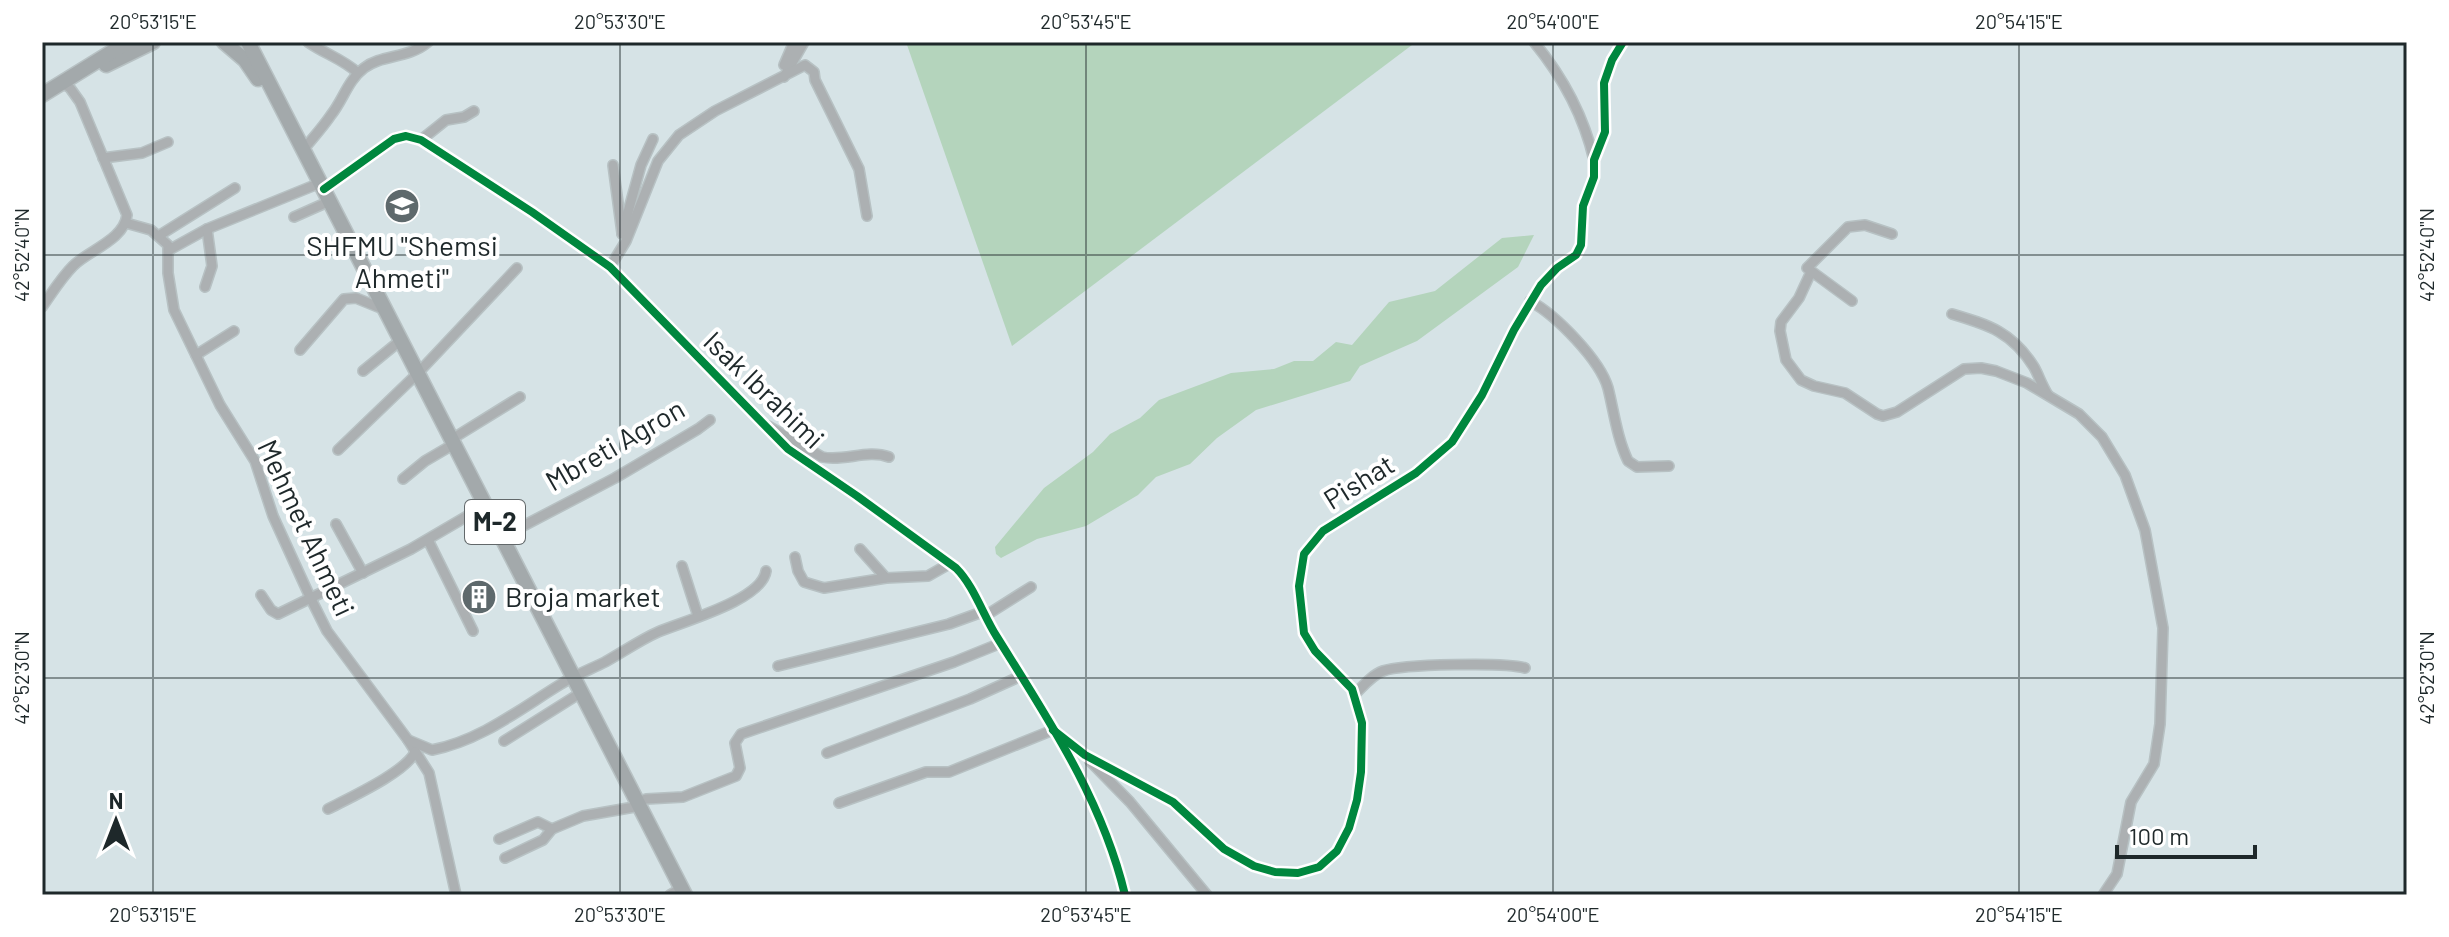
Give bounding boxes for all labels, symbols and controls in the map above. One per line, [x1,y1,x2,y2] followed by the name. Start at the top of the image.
[109,9,197,33] text: 20°53'15"E
[574,9,666,33] text: 20°53'30"E
[1040,9,1132,33] text: 20°53'45"E
[1506,9,1600,33] text: 20°54'00"E
[1975,9,2063,33] text: 20°54'15"E
[383,187,421,225] school or university icon: SHFMU "Shemsi Ahmeti"
[9,208,33,302] text: 42°52'40"N
[2414,208,2438,302] text: 42°52'40"N
[306,228,498,294] place label: SHFMU "Shemsi Ahmeti"
[697,324,832,455] street label: Isak Ibrahimi
[539,391,690,498] street label: Mbreti Agron
[251,434,363,621] street label: Mehmet Ahmeti
[1317,446,1400,516] street label: Pishat
[465,500,525,544] road number: M-2
[460,578,498,616] building icon: Broja market
[505,579,661,613] place label: Broja market
[9,631,33,725] text: 42°52'30"N
[2414,631,2438,725] text: 42°52'30"N
[76,781,156,861] north arrow
[109,787,123,813] text: N
[2117,809,2255,859] scale bar
[2129,821,2189,850] text: 100 m
[109,902,197,926] text: 20°53'15"E
[574,902,666,926] text: 20°53'30"E
[1040,902,1132,926] text: 20°53'45"E
[1506,902,1600,926] text: 20°54'00"E
[1975,902,2063,926] text: 20°54'15"E

